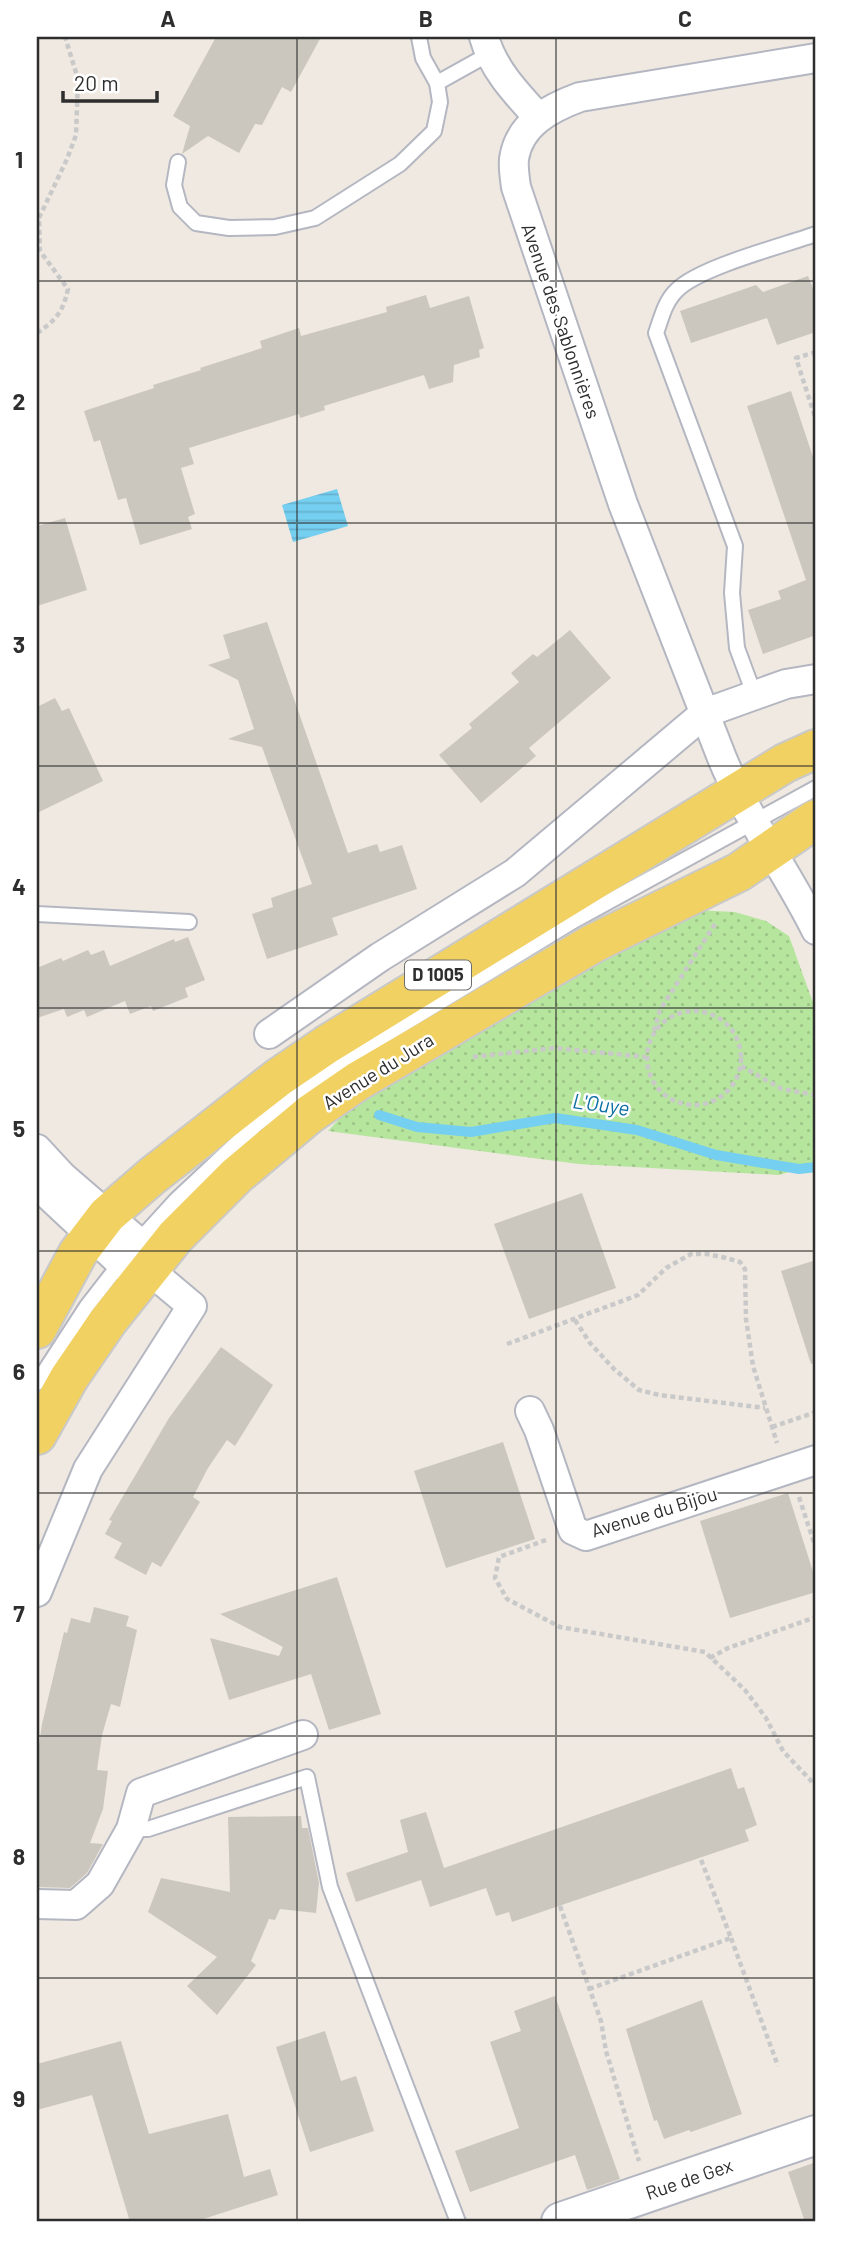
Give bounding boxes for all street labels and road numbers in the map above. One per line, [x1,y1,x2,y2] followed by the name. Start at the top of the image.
[517,220,606,421] street label: Avenue des Sablonnières
[405,960,471,990] road number: D 1005
[318,1027,437,1114] street label: Avenue du Jura
[588,1481,720,1542] street label: Avenue du Bijou
[642,2153,735,2204] street label: Rue de Gex

